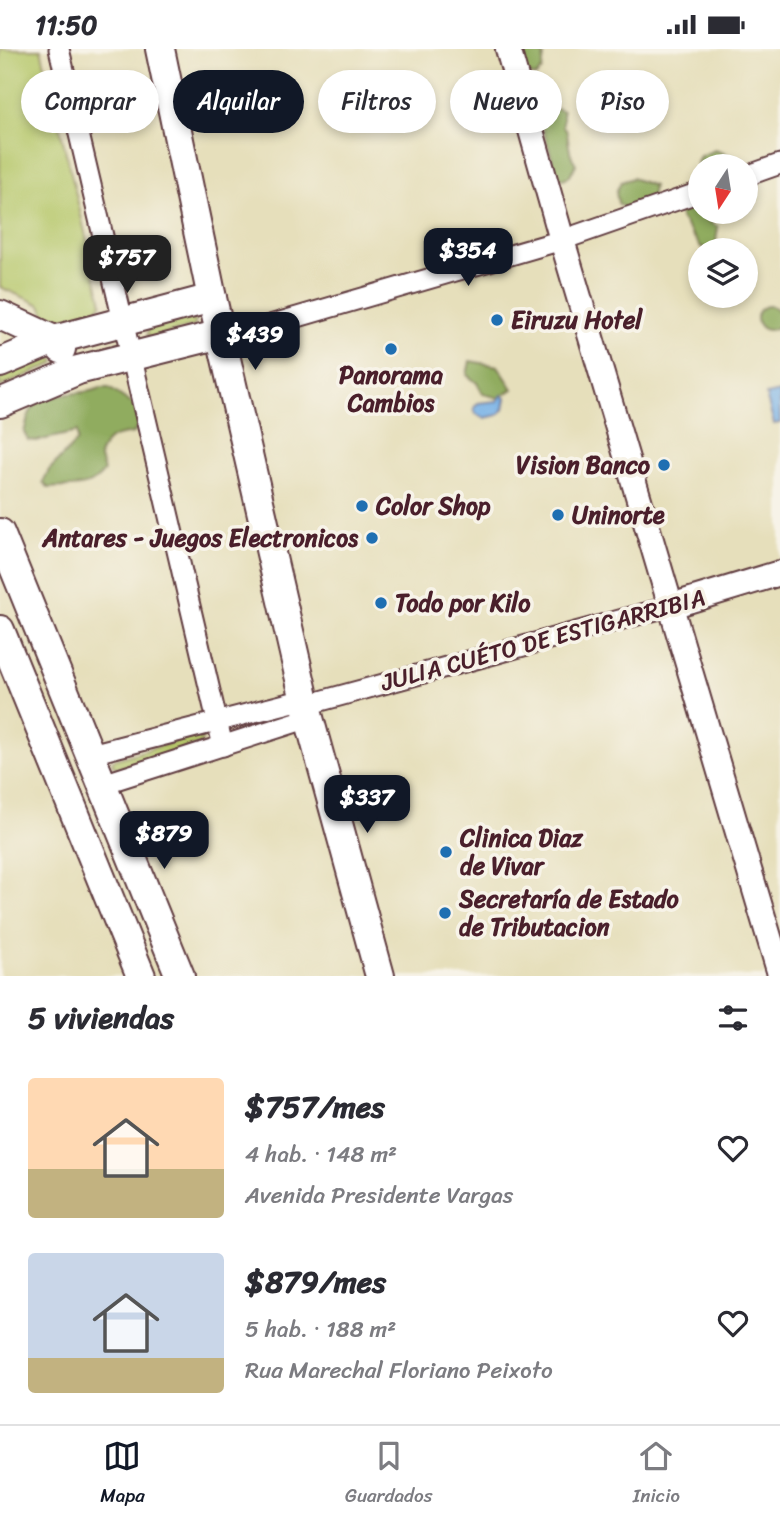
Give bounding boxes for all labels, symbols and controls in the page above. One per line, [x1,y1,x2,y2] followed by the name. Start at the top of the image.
[35,2,97,48] text: 11:50
[21,70,159,133] chip: Comprar
[173,70,304,133] chip: Alquilar
[318,70,436,133] chip: Filtros
[450,70,562,133] chip: Nuevo
[576,70,669,133] chip: Piso
[688,154,758,224] north arrow
[688,154,758,308] map controls
[427,229,509,288] pin: $354
[440,230,496,271] text: $354
[86,236,168,295] pin: $757
[99,237,155,278] text: $757
[688,238,758,308] button: layers
[511,299,643,341] place label: Eiruzu Hotel
[489,312,505,328] marker: Eiruzu Hotel
[214,313,296,372] pin: $439
[227,314,283,355] text: $439
[383,341,399,357] marker: Panorama Cambios
[339,354,443,424] place label: Panorama Cambios
[516,444,651,486] place label: Vision Banco
[656,457,672,473] marker: Vision Banco
[375,485,491,527] place label: Color Shop
[572,494,665,536] place label: Uninorte
[354,498,370,514] marker: Color Shop
[550,507,566,523] marker: Uninorte
[41,517,359,559] place label: Antares - Juegos Electronicos
[364,530,380,546] marker: Antares - Juegos Electronicos
[375,576,710,704] street label: JULIA CUÉTO DE ESTIGARRIBIA
[395,582,531,624] place label: Todo por Kilo
[373,595,389,611] marker: Todo por Kilo
[326,775,408,835] pin: $337
[340,777,394,818] text: $337
[123,811,205,871] pin: $879
[136,813,192,854] text: $879
[459,817,584,887] place label: Clinica Diaz de Vivar
[438,844,454,860] marker: Clinica Diaz de Vivar
[458,878,680,948] place label: Secretaría de Estado de Tributacion
[437,905,453,921] marker: Secretaría de Estado de Tributacion
[28,991,174,1045] text: 5 viviendas
[714,999,752,1037] icon: filters
[245,1080,385,1134] text: $757/mes
[84,1106,168,1190] icon: home
[714,1129,752,1167] icon: heart
[245,1134,397,1175] text: 4 hab. · 148 m²
[245,1175,513,1216] text: Avenida Presidente Vargas
[245,1255,386,1309] text: $879/mes
[84,1281,168,1365] icon: home
[714,1304,752,1342] icon: heart
[245,1309,396,1350] text: 5 hab. · 188 m²
[245,1350,553,1391] text: Rua Marechal Floriano Peixoto
[100,1437,145,1512] tab: Mapa
[345,1437,432,1512] tab: Guardados
[633,1437,680,1512] tab: Inicio

